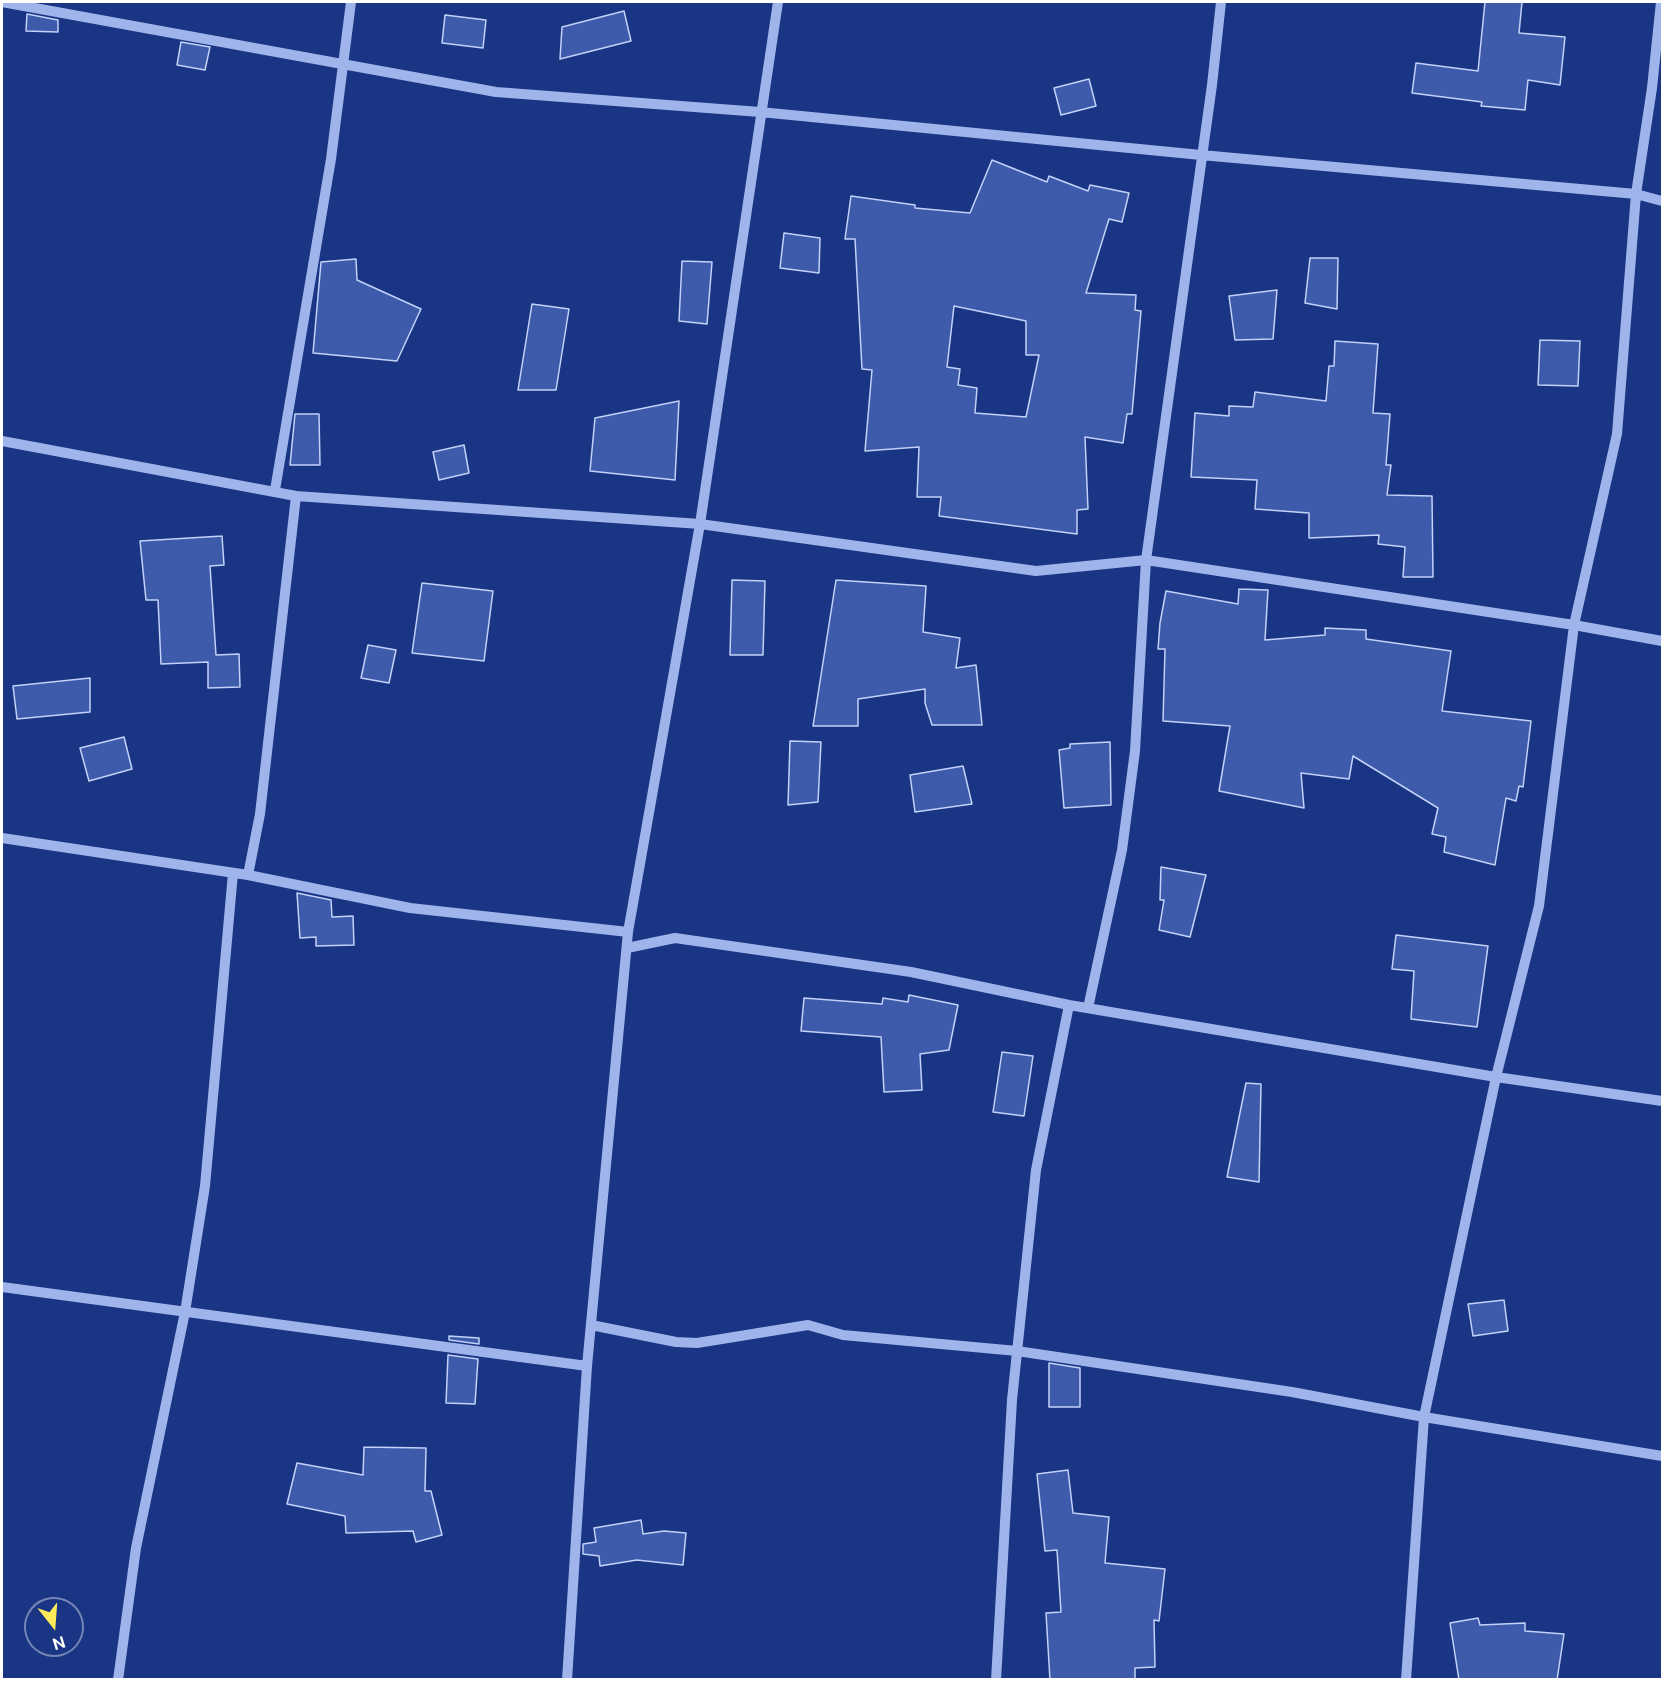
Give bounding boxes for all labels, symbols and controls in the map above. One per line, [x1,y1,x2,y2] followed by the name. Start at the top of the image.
[24,1597,84,1657] north arrow
[50,1632,68,1654] text: N

